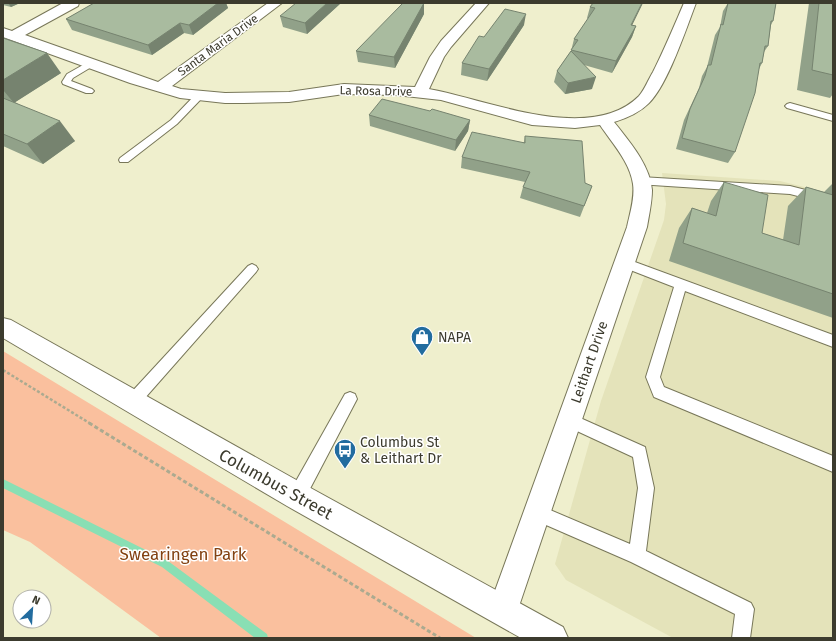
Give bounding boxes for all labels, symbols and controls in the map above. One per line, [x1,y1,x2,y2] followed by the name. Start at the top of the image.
[175,11,261,79] street label: Santa Maria Drive
[339,83,413,99] street label: La Rosa Drive
[567,319,612,406] street label: Leithart Drive
[409,324,435,357] shop icon: NAPA
[438,329,471,346] place label: NAPA
[360,434,442,467] place label: Columbus St & Leithart Dr
[332,437,358,470] bus stop icon: Columbus St & Leithart Dr
[215,444,337,525] street label: Columbus Street
[120,544,247,565] park label: Swearingen Park
[12,589,52,629] north arrow
[30,593,42,608] text: N

